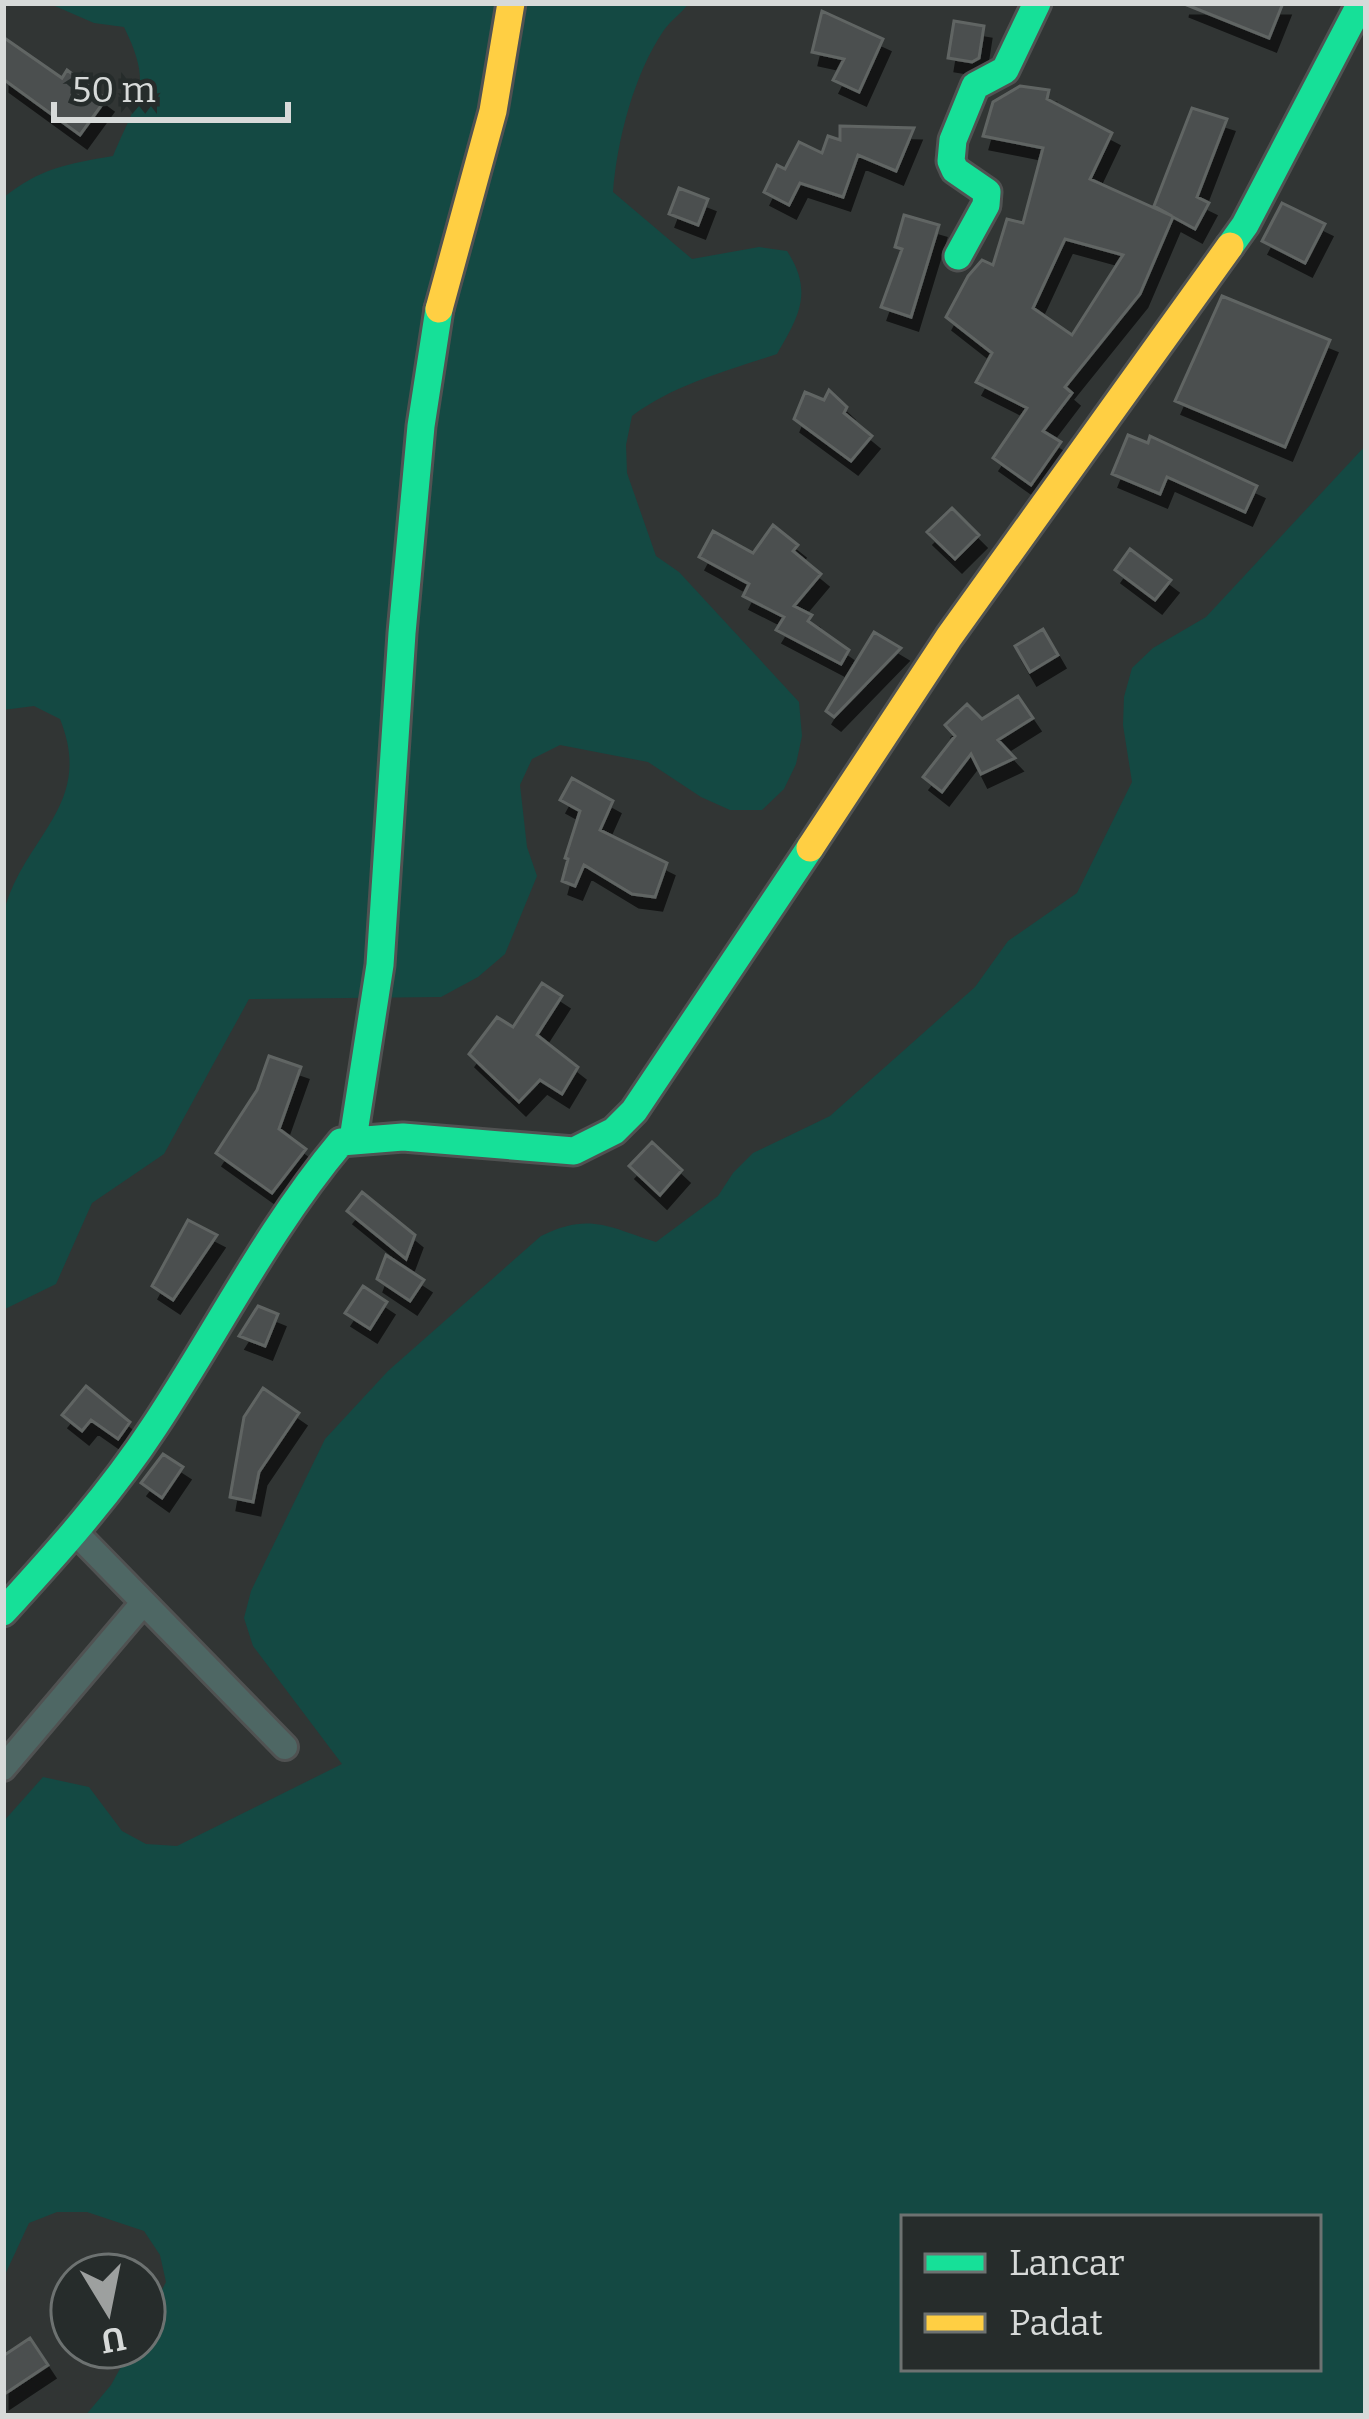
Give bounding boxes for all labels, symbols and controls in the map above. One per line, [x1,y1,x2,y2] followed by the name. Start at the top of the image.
[54,48,288,122] scale bar
[72,68,156,112] text: 50 m
[901,2215,1321,2371] legend
[1009,2241,1124,2285] text: Lancar
[48,2251,168,2371] north arrow
[1009,2301,1103,2345] text: Padat
[97,2318,129,2361] text: U

